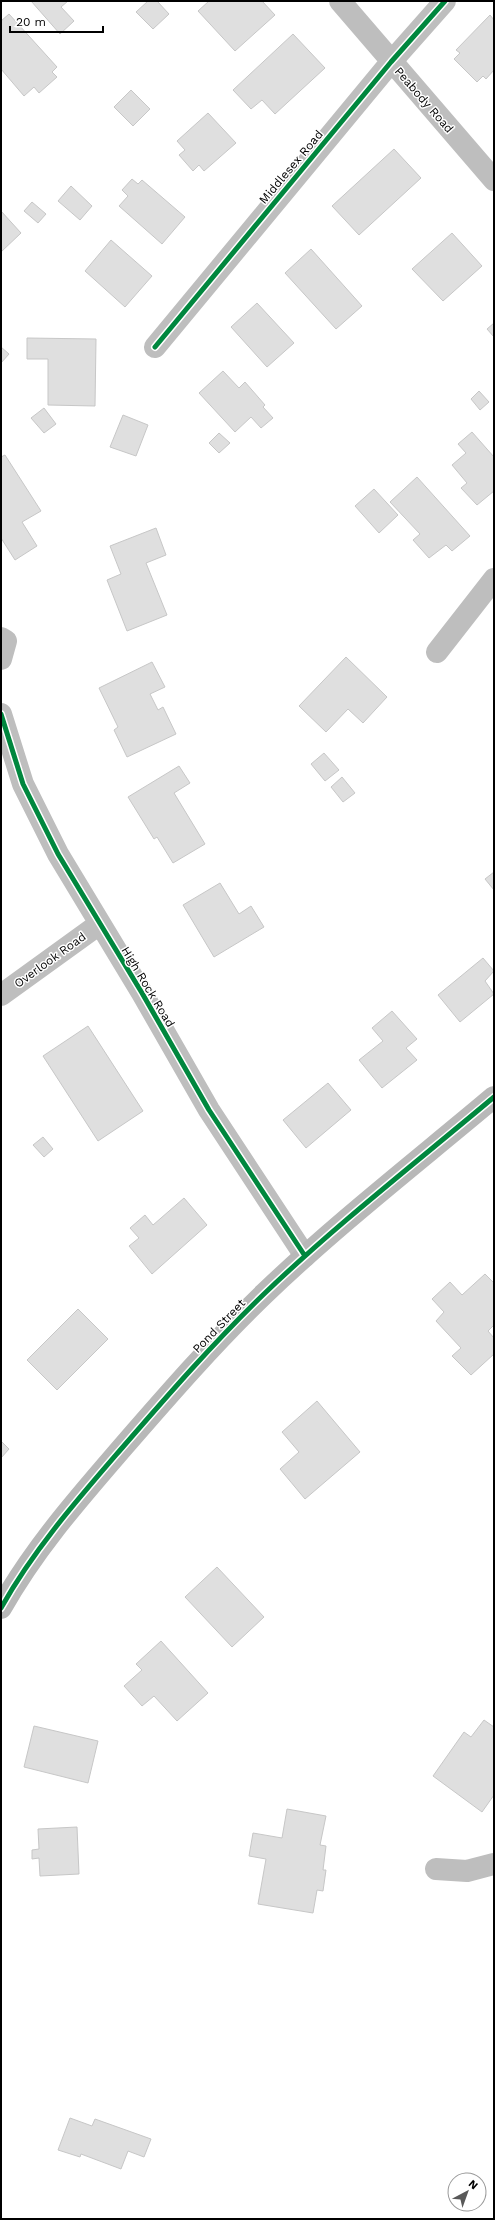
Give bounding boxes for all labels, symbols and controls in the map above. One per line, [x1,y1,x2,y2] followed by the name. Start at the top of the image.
[10,8,103,34] scale bar
[16,15,46,29] text: 20 m
[392,64,456,136] street label: Peabody Road
[256,127,326,207] street label: Middlesex Road
[11,929,89,991] street label: Overlook Road
[118,944,178,1030] street label: High Rock Road
[190,1296,248,1356] street label: Pond Street
[447,2172,487,2212] north arrow
[466,2177,481,2192] text: N

